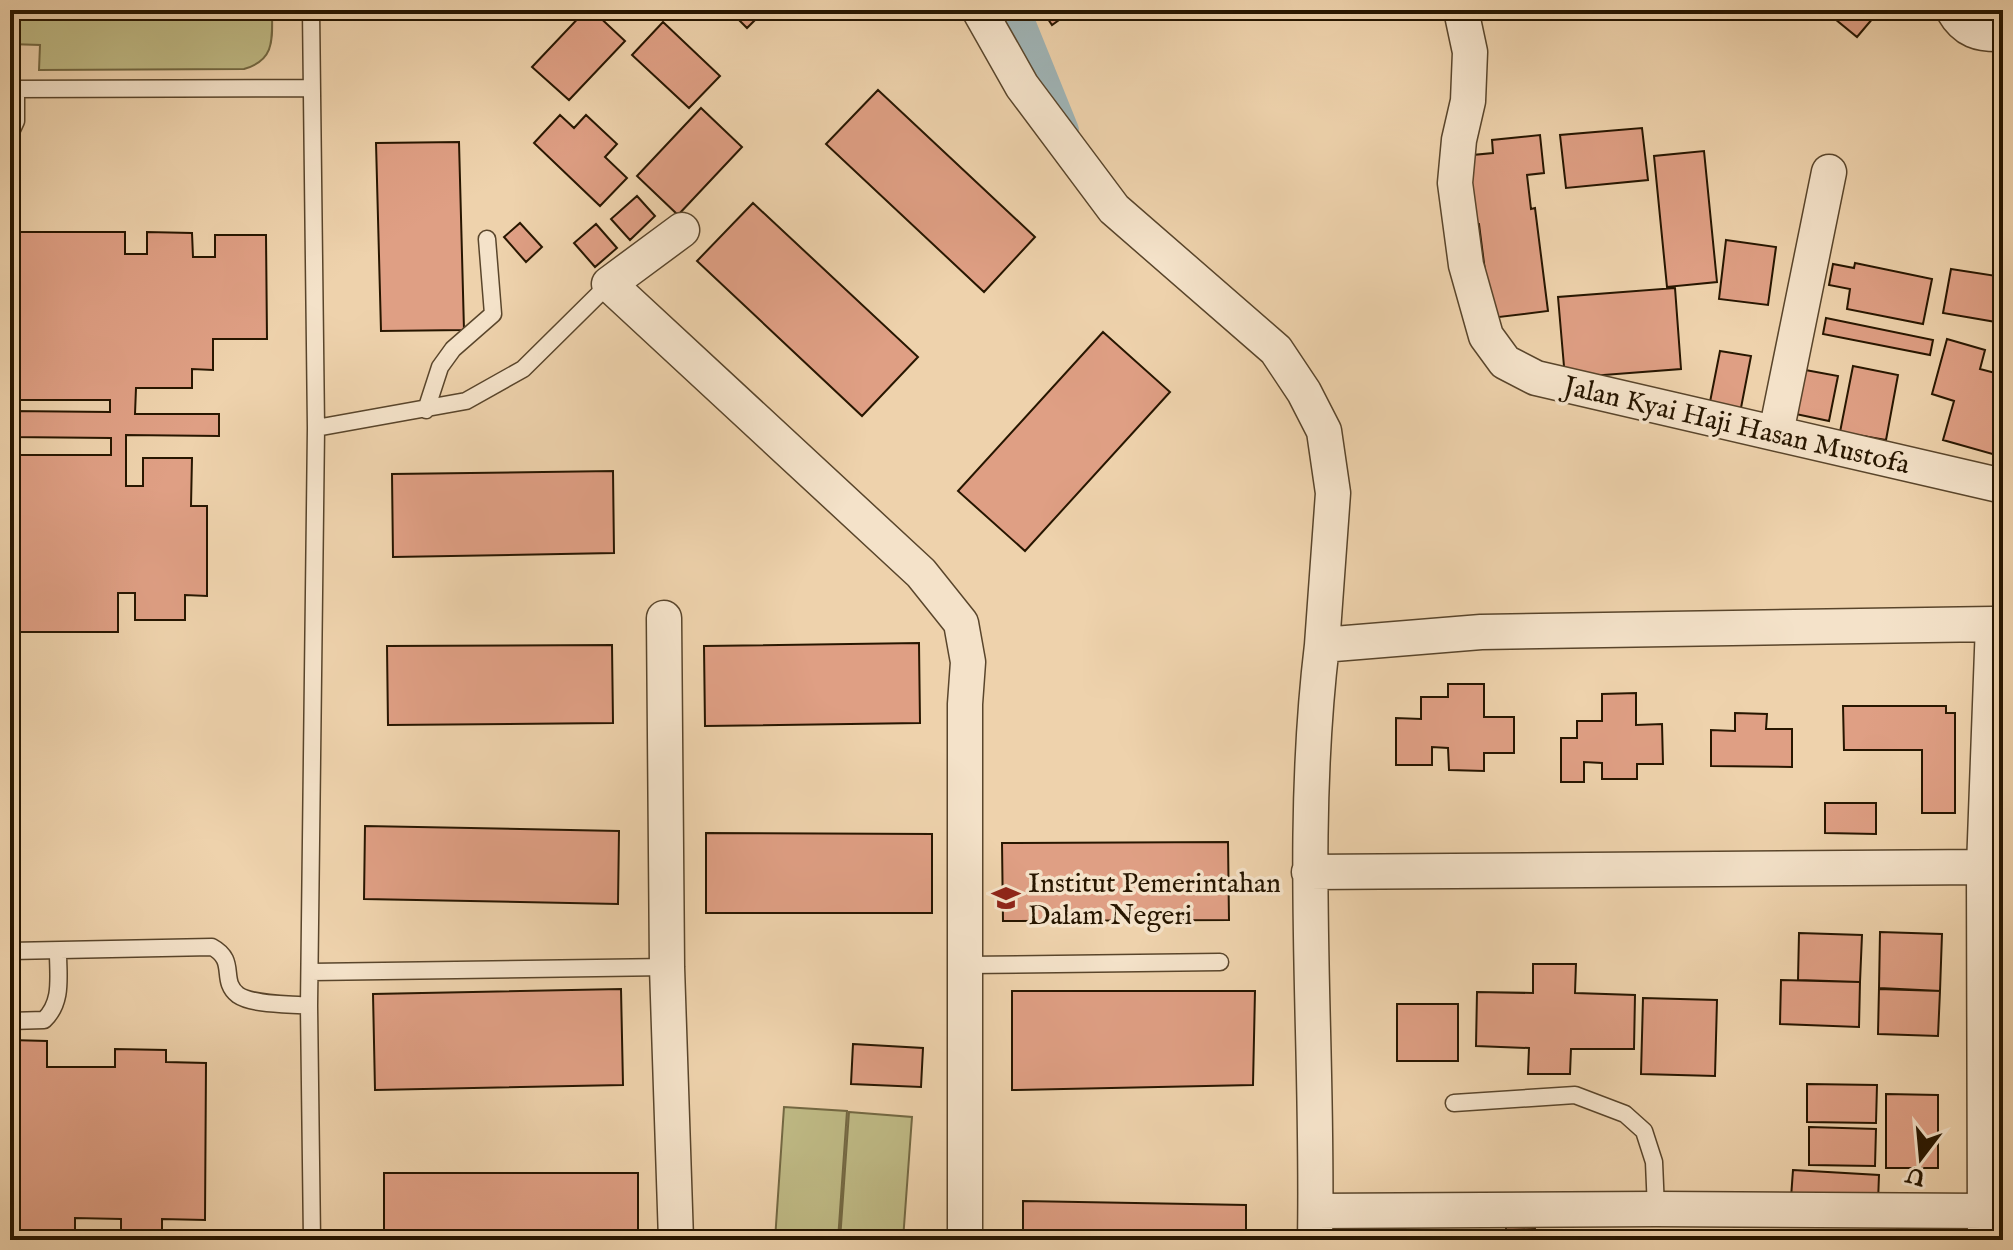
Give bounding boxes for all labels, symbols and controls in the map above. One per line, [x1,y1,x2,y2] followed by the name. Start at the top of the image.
[1557,369,1914,484] street label: Jalan Kyai Haji Hasan Mustofa
[1028,867,1281,934] place label: Institut Pemerintahan Dalam Negeri
[991,883,1021,913] school or university icon: Institut Pemerintahan Dalam Negeri
[1881,1118,1961,1198] north arrow
[1902,1159,1930,1192] text: U

